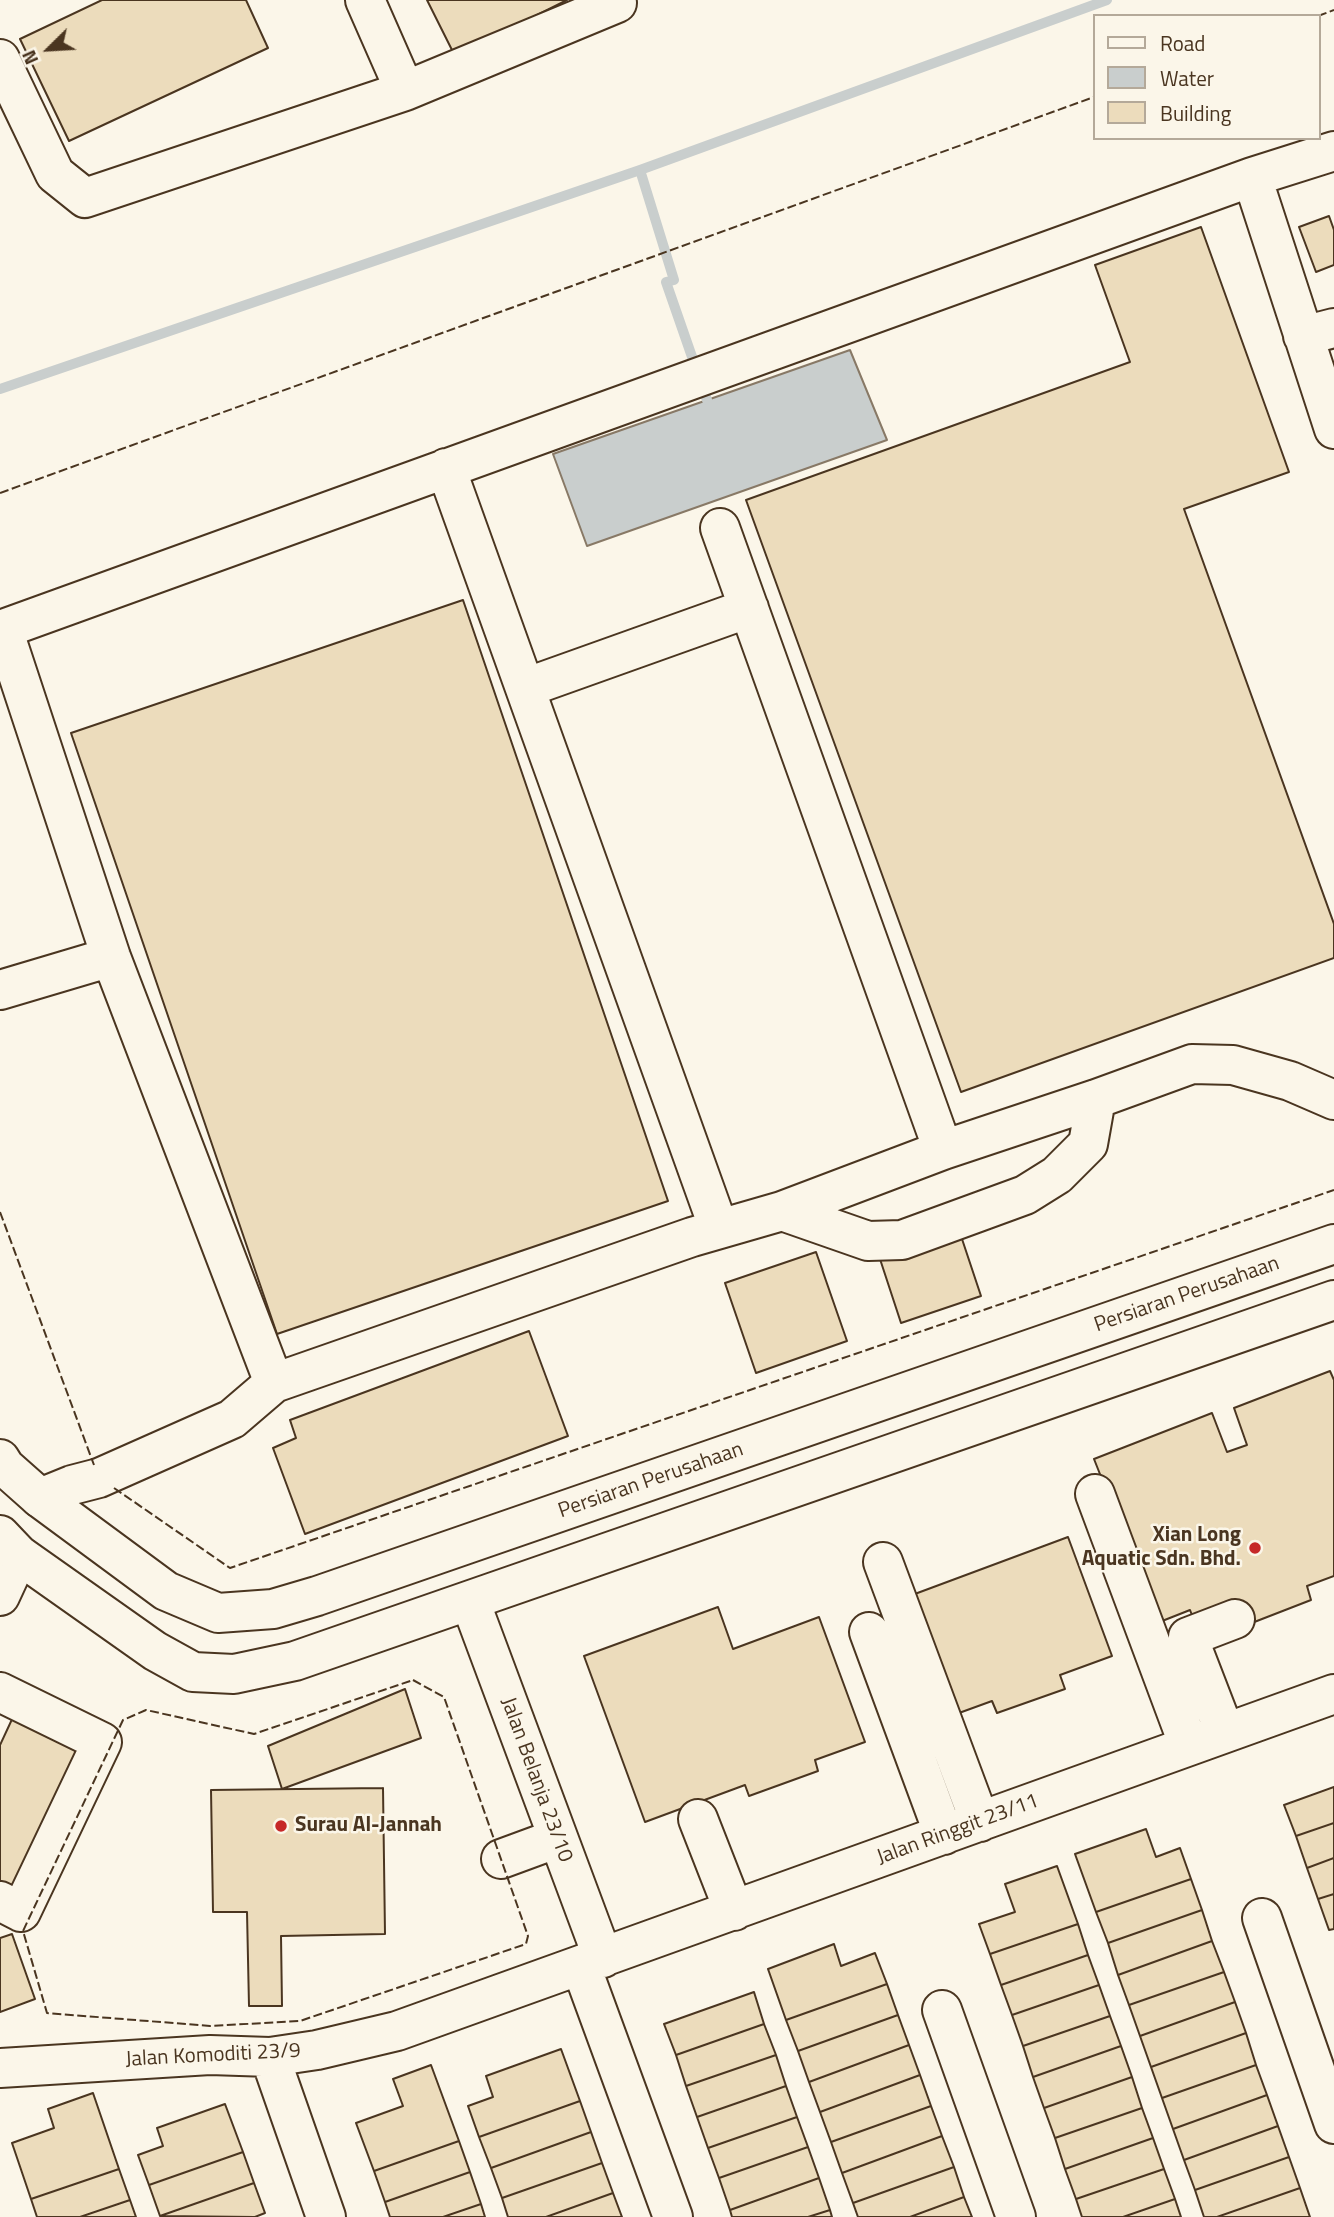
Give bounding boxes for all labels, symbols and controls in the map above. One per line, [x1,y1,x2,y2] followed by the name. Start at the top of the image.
[14,14,84,84] north arrow
[1092,14,1320,140] legend
[1160,27,1205,59] text: Road
[13,46,45,70] text: N
[1160,62,1214,94] text: Water
[1160,97,1231,129] text: Building
[1091,1251,1283,1339] street label: Persiaran Perusahaan
[555,1437,747,1525] street label: Persiaran Perusahaan
[1082,1523,1241,1573] place label: Xian Long Aquatic Sdn. Bhd.
[1247,1540,1263,1556] marker: Xian Long Aquatic Sdn. Bhd.
[494,1694,578,1866] street label: Jalan Belanja 23/10
[874,1789,1042,1871] street label: Jalan Ringgit 23/11
[295,1813,442,1839] place label: Surau Al-Jannah
[273,1818,289,1834] marker: Surau Al-Jannah
[125,2039,301,2073] street label: Jalan Komoditi 23/9

